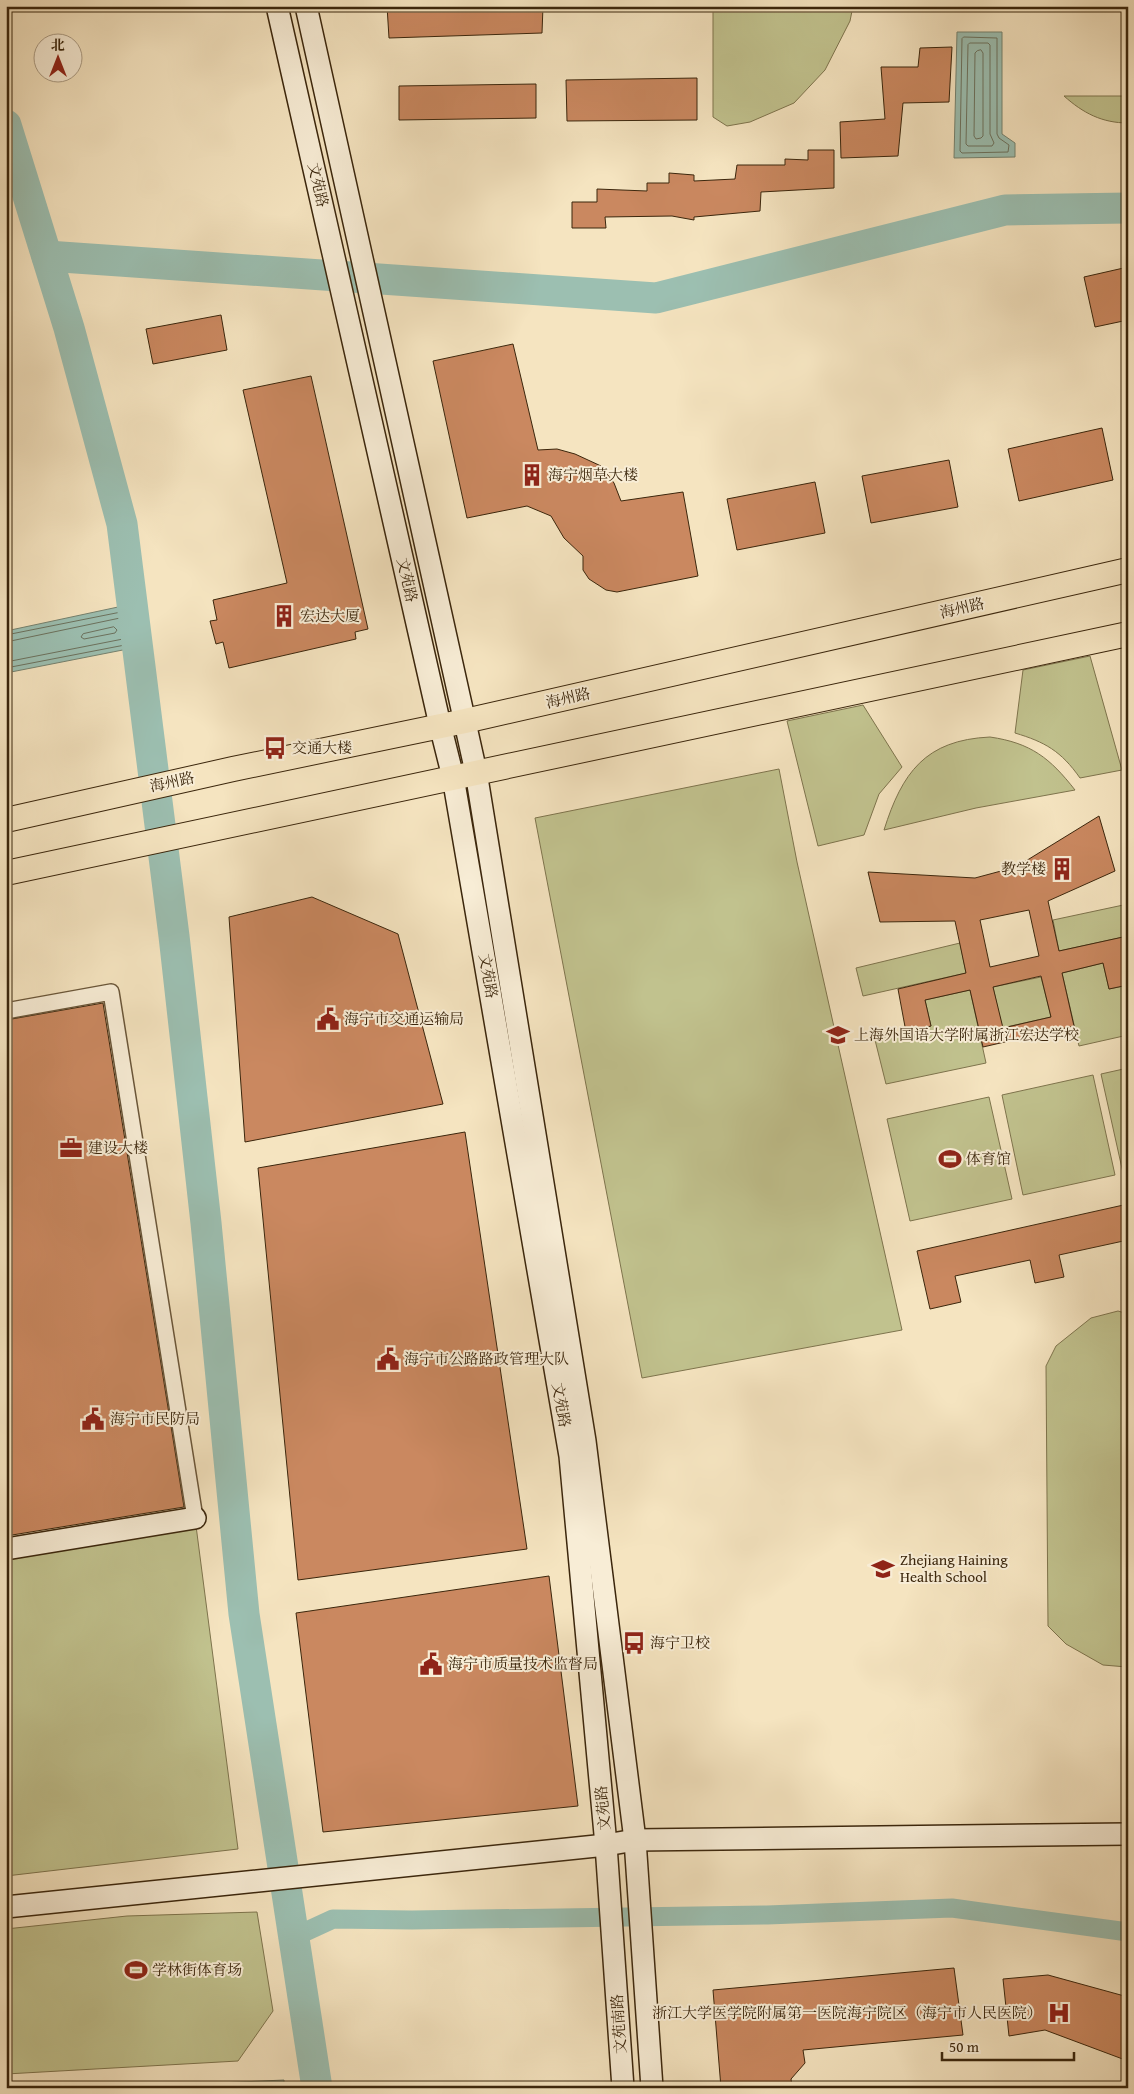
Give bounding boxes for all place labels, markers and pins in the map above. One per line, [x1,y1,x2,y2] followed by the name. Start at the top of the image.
[519,462,545,488] building icon: 海宁烟草大楼
[548,464,638,485] place label: 海宁烟草大楼
[271,603,297,629] building icon: 宏达大厦
[300,605,360,626] place label: 宏达大厦
[262,735,288,761] bus stop icon: 交通大楼
[292,737,352,758] place label: 交通大楼
[1049,856,1075,882] building icon: 教学楼
[1001,858,1046,879] place label: 教学楼
[315,1006,341,1032] public building icon: 海宁市交通运输局
[344,1008,464,1029] place label: 海宁市交通运输局
[825,1022,851,1048] school or university icon: 上海外国语大学附属浙江宏达学校
[854,1024,1079,1045] place label: 上海外国语大学附属浙江宏达学校
[58,1135,84,1161] office icon: 建设大楼
[88,1137,148,1158] place label: 建设大楼
[937,1146,963,1172] sports icon: 体育馆
[966,1148,1011,1169] place label: 体育馆
[375,1346,401,1372] public building icon: 海宁市公路路政管理大队
[404,1348,569,1369] place label: 海宁市公路路政管理大队
[80,1406,106,1432] public building icon: 海宁市民防局
[110,1408,200,1429] place label: 海宁市民防局
[900,1549,1008,1587] place label: Zhejiang Haining Health School
[870,1556,896,1582] school or university icon: Zhejiang Haining Health School
[621,1630,647,1656] bus stop icon: 海宁卫校
[650,1632,710,1653] place label: 海宁卫校
[418,1651,444,1677] public building icon: 海宁市质量技术监督局
[448,1653,598,1674] place label: 海宁市质量技术监督局
[123,1957,149,1983] sports icon: 学林街体育场
[152,1959,242,1980] place label: 学林街体育场
[1046,2000,1072,2026] hospital icon: 浙江大学医学院附属第一医院海宁院区（海宁市人民医院）
[652,2002,1042,2023] place label: 浙江大学医学院附属第一医院海宁院区（海宁市人民医院）

